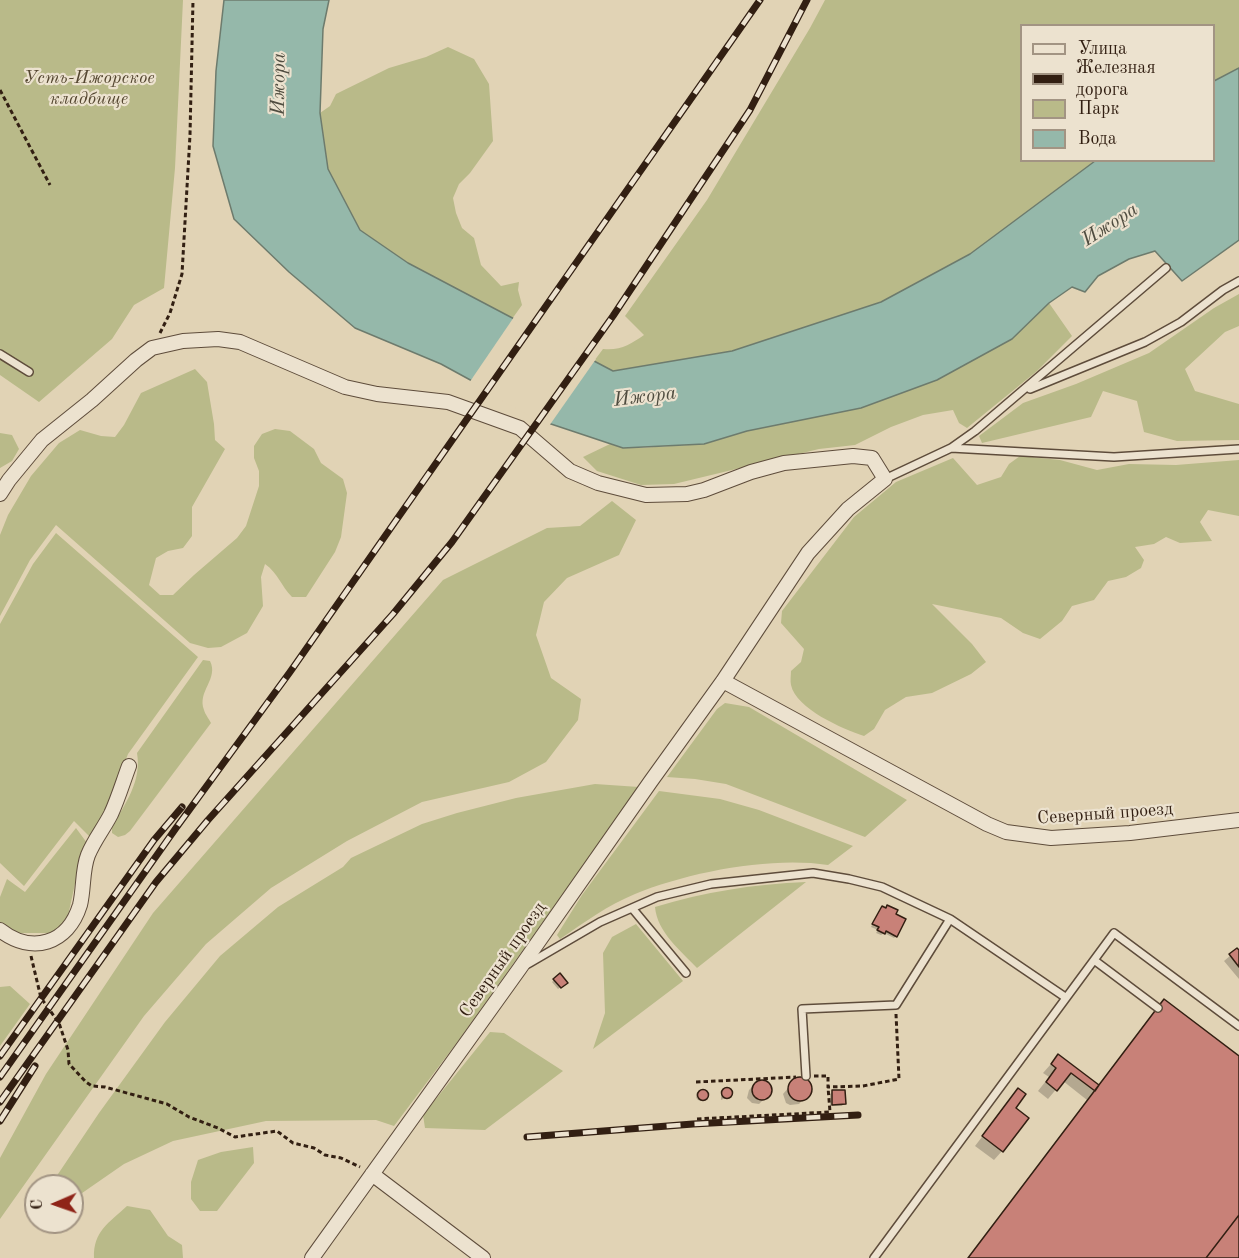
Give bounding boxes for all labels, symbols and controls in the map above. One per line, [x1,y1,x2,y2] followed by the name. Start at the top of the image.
[1020,24,1215,162] legend
[1078,40,1127,58] text: Улица
[266,52,292,116] water label: Ижора
[1076,59,1156,99] text: Железная дорога
[23,67,155,110] park label: Усть-Ижорское кладбище
[1078,100,1119,118] text: Парк
[1078,130,1117,148] text: Вода
[1077,198,1143,252] water label: Ижора
[612,381,678,413] water label: Ижора
[1036,798,1174,830] street label: Северный проезд
[455,898,551,1022] street label: Северный проезд
[24,1174,84,1234] north arrow
[30,1199,46,1210] text: С

